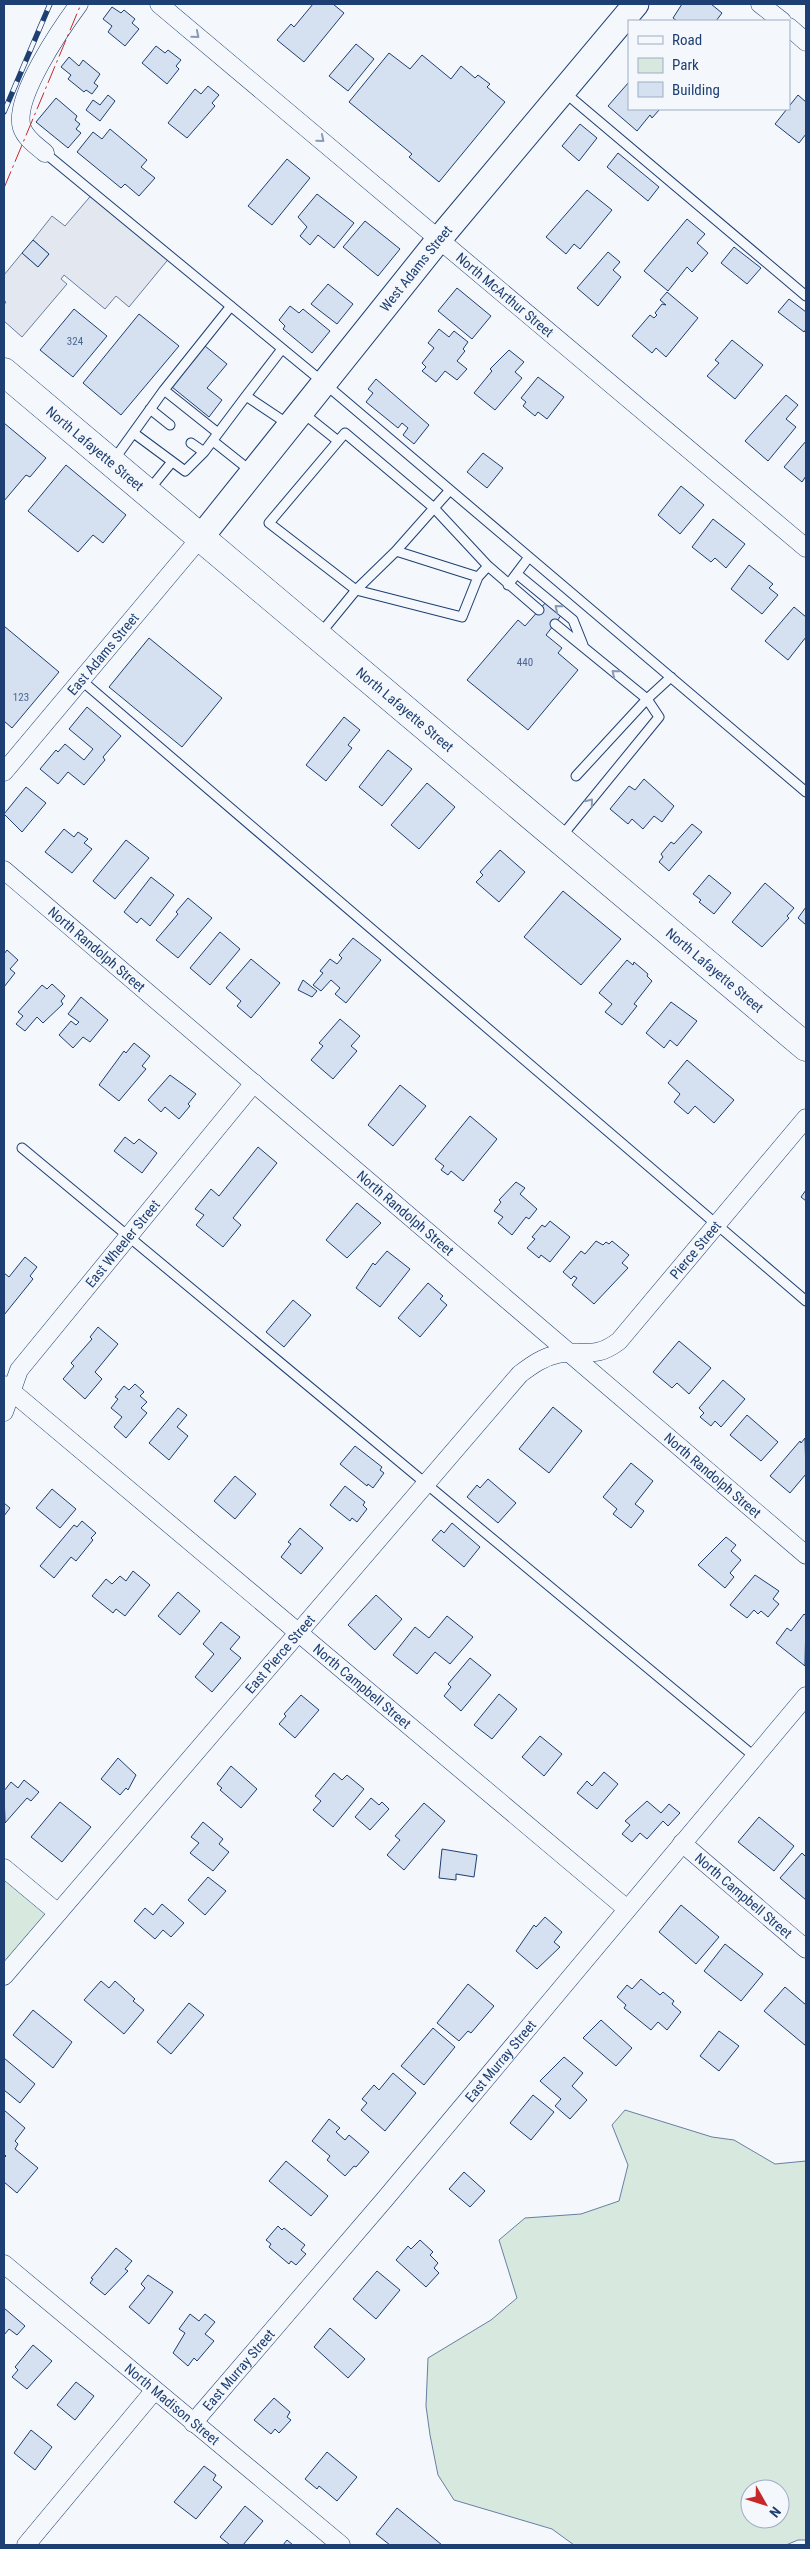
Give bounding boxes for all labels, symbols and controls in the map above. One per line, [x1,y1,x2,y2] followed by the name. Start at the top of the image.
[628,20,790,110] legend
[191,29,200,38] one-way arrow
[672,31,702,49] text: Road
[672,56,699,74] text: Park
[672,81,720,99] text: Building
[316,133,325,142] one-way arrow
[377,222,455,315] street label: West Adams Street
[453,249,557,340] street label: North McArthur Street
[67,335,84,348] house number: 324
[43,403,147,494] street label: North Lafayette Street
[555,605,564,613] one-way arrow
[64,610,142,698] street label: East Adams Street
[517,656,533,669] house number: 440
[353,664,457,755] street label: North Lafayette Street
[612,670,621,679] one-way arrow
[13,691,29,704] house number: 123
[585,798,594,807] one-way arrow
[45,903,148,995] street label: North Randolph Street
[663,925,767,1016] street label: North Lafayette Street
[354,1167,457,1259] street label: North Randolph Street
[82,1197,163,1290] street label: East Wheeler Street
[667,1218,724,1282] street label: Pierce Street
[661,1429,764,1521] street label: North Randolph Street
[242,1612,318,1697] street label: East Pierce Street
[310,1641,414,1732] street label: North Campbell Street
[692,1850,795,1942] street label: North Campbell Street
[462,2017,539,2105] street label: East Murray Street
[199,2326,278,2414] street label: East Murray Street
[122,2360,223,2448] street label: North Madison Street
[740,2479,790,2529] north arrow
[766,2504,784,2521] text: N

